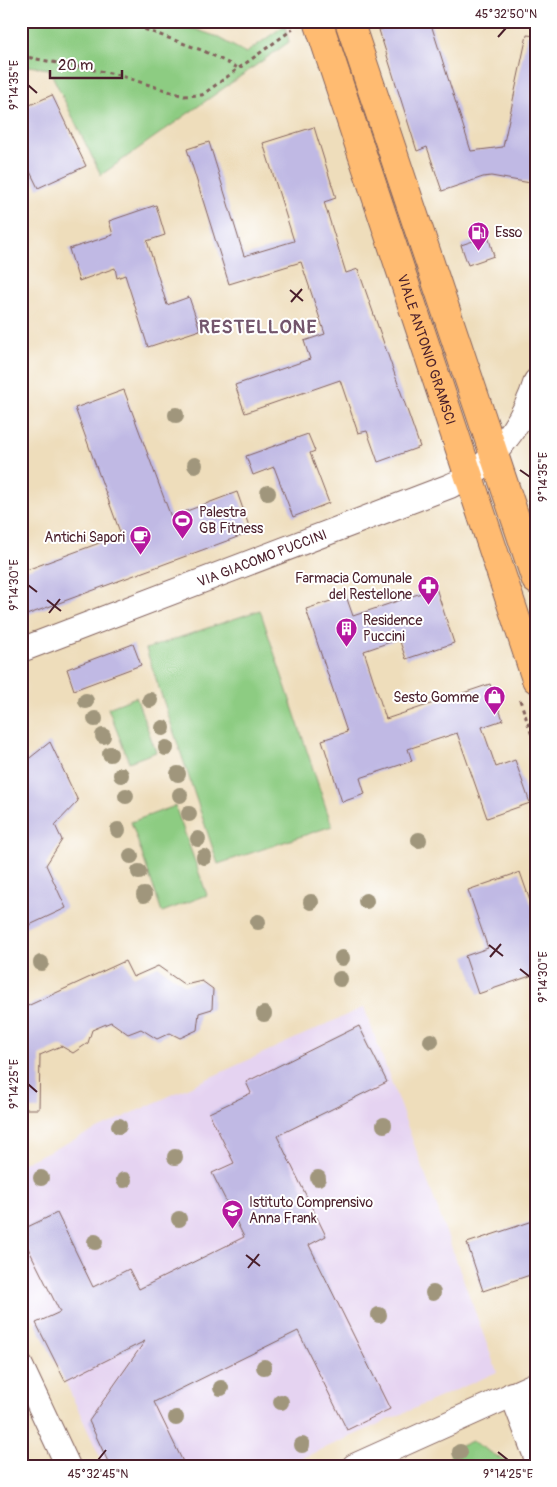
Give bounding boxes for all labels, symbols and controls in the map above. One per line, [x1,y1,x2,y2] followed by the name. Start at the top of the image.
[475,7,537,22] text: 45°32'50"N
[50,48,122,80] scale bar
[58,56,93,75] text: 20 m
[7,60,22,110] text: 9°14'35"E
[467,220,491,251] fuel station icon: Esso
[495,224,523,241] place label: Esso
[394,272,460,427] street label: VIALE ANTONIO GRAMSCI
[199,315,317,339] district label: RESTELLONE
[536,452,551,502] text: 9°14'35"E
[199,504,264,537] place label: Palestra GB Fitness
[171,508,195,539] sports icon: Palestra GB Fitness
[129,525,153,556] cafe icon: Antichi Sapori
[195,525,329,590] street label: VIA GIACOMO PUCCINI
[44,529,126,546] place label: Antichi Sapori
[7,559,22,611] text: 9°14'30"E
[295,570,412,603] place label: Farmacia Comunale del Restellone
[416,574,440,605] pharmacy icon: Farmacia Comunale del Restellone
[363,612,422,645] place label: Residence Puccini
[335,616,359,647] building icon: Residence Puccini
[483,685,507,716] shop icon: Sesto Gomme
[393,689,479,706] place label: Sesto Gomme
[536,951,551,1003] text: 9°14'30"E
[7,1059,22,1109] text: 9°14'25"E
[249,1194,373,1227] place label: Istituto Comprensivo Anna Frank
[221,1198,245,1229] school or university icon: Istituto Comprensivo Anna Frank
[68,1467,128,1482] text: 45°32'45"N
[483,1467,533,1482] text: 9°14'25"E

